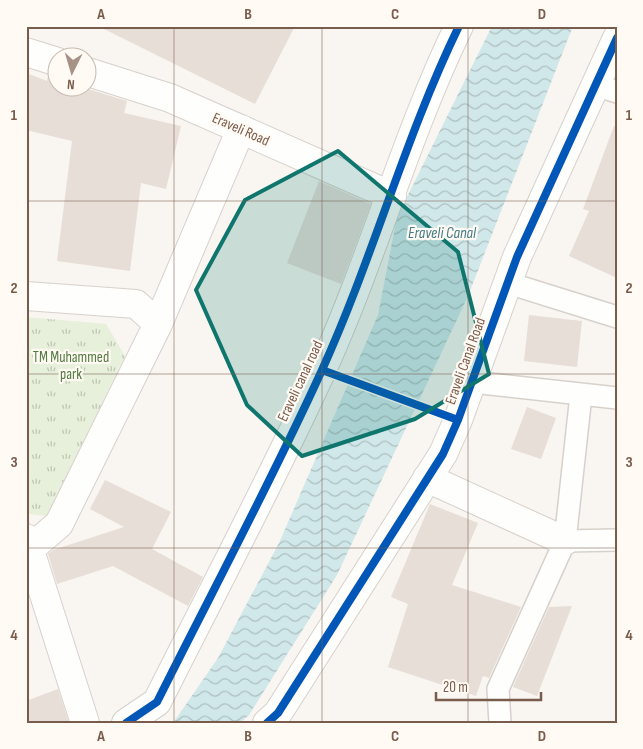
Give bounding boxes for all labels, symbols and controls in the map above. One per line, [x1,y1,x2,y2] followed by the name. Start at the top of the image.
[96,5,105,24] text: A
[244,5,252,24] text: B
[391,5,399,24] text: C
[538,5,546,24] text: D
[48,48,98,98] north arrow
[66,76,75,93] text: N
[11,106,18,125] text: 1
[626,106,633,125] text: 1
[209,108,272,151] street label: Eraveli Road
[408,224,477,243] water label: Eraveli Canal
[10,279,18,298] text: 2
[625,279,633,298] text: 2
[441,315,490,407] street label: Eraveli Canal Road
[273,338,327,425] street label: Eraveli canal road
[33,348,109,384] park label: TM Muhammed park
[10,453,18,472] text: 3
[625,453,633,472] text: 3
[10,626,18,645] text: 4
[625,626,633,645] text: 4
[436,669,540,701] scale bar
[443,678,468,697] text: 20 m
[96,727,105,746] text: A
[244,727,252,746] text: B
[391,727,399,746] text: C
[538,727,546,746] text: D

